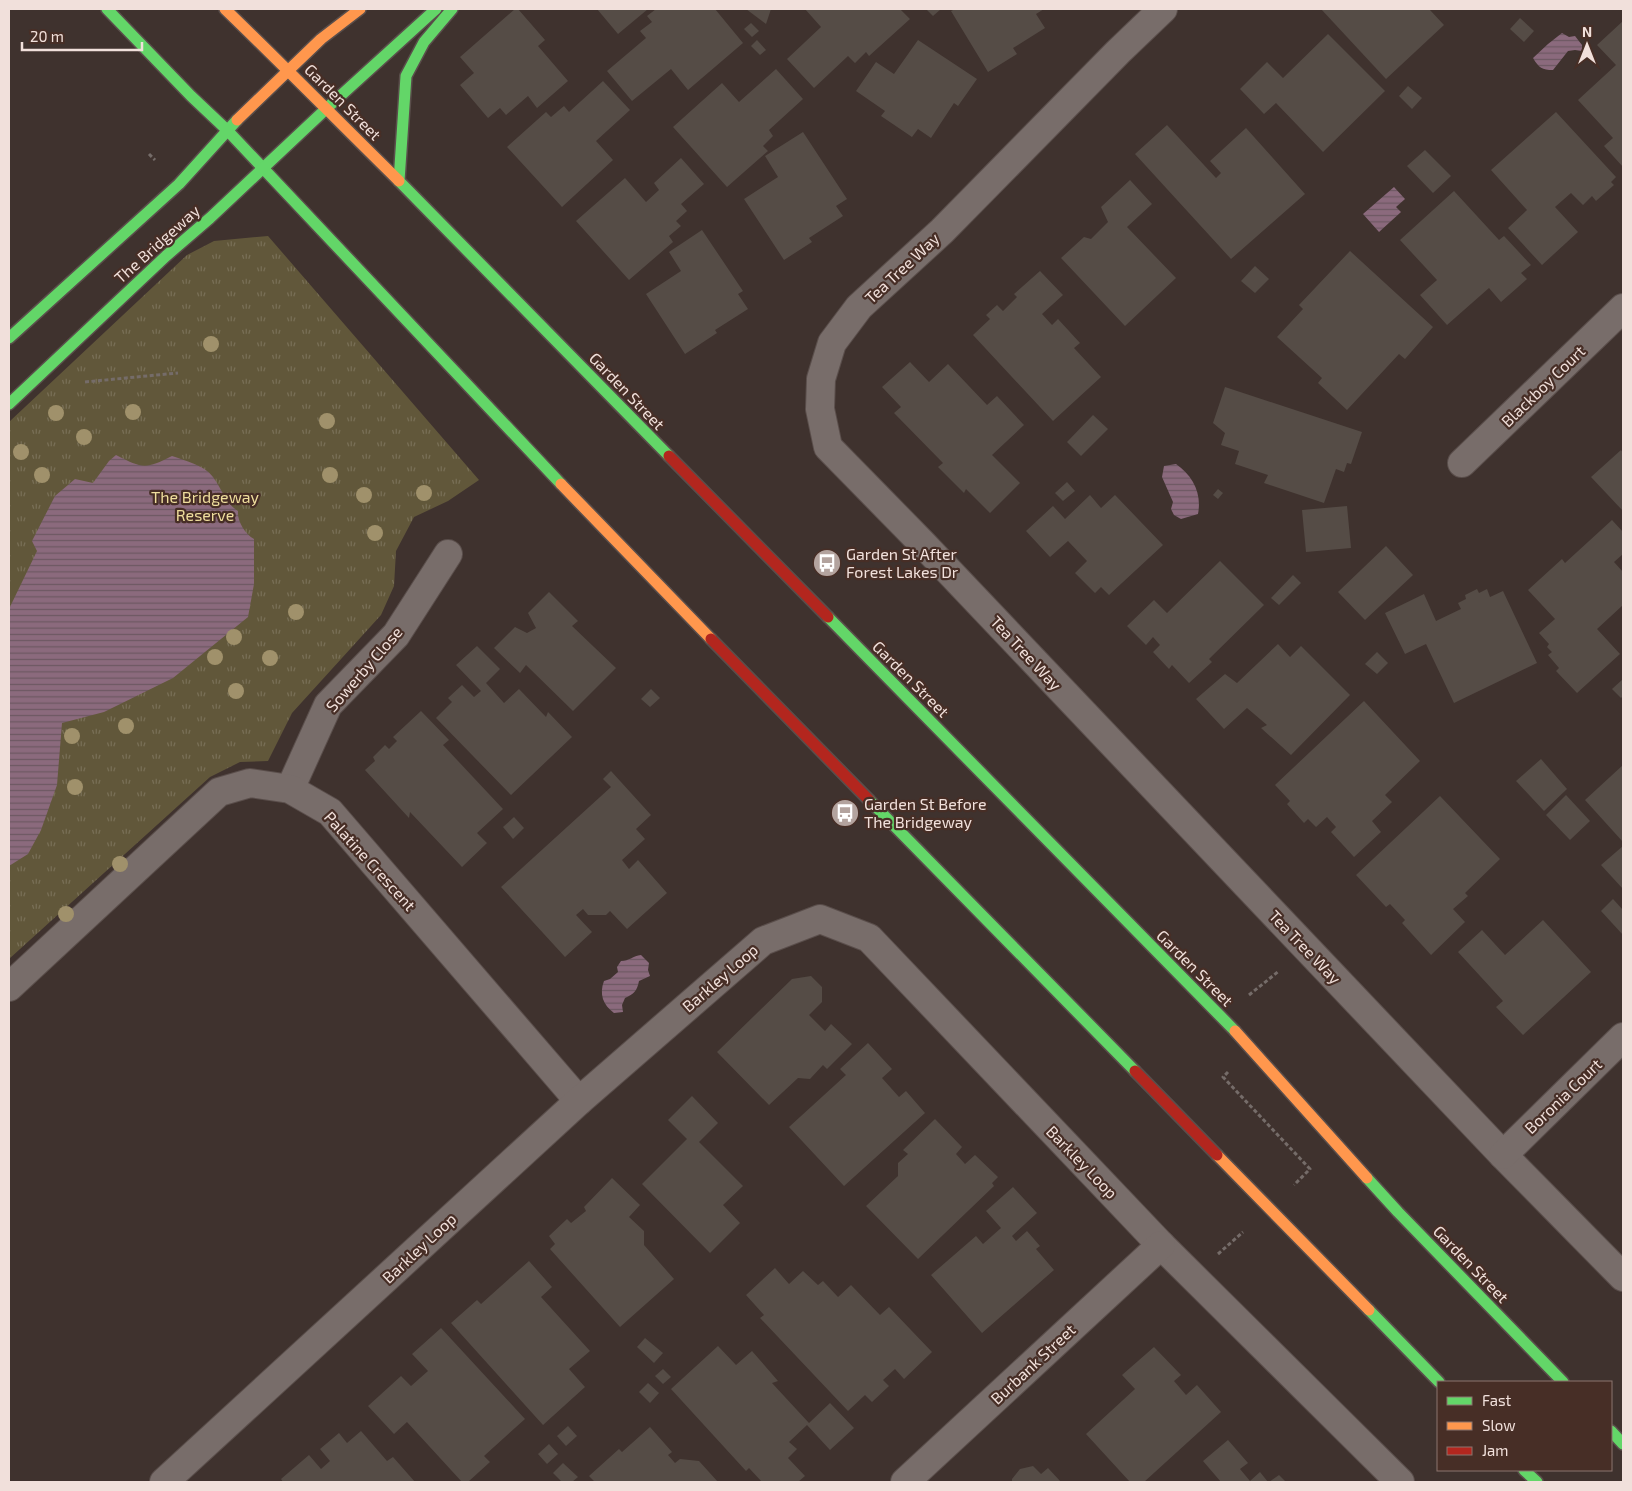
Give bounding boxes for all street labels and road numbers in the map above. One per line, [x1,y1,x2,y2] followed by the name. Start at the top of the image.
[301,60,385,144] street label: Garden Street
[110,200,204,287] street label: The Bridgeway
[860,228,943,307] street label: Tea Tree Way
[1497,341,1588,430] street label: Blackboy Court
[586,348,669,433] street label: Garden Street
[987,611,1066,694] street label: Tea Tree Way
[321,622,406,715] street label: Sowerby Close
[869,637,953,721] street label: Garden Street
[321,807,420,914] street label: Palatine Crescent
[1266,906,1346,988] street label: Tea Tree Way
[1153,926,1237,1010] street label: Garden Street
[678,940,761,1016] street label: Barkley Loop
[1520,1054,1605,1137] street label: Boronia Court
[1043,1121,1122,1202] street label: Barkley Loop
[378,1209,459,1287] street label: Barkley Loop
[1430,1221,1513,1306] street label: Garden Street
[986,1320,1079,1408] street label: Burbank Street

